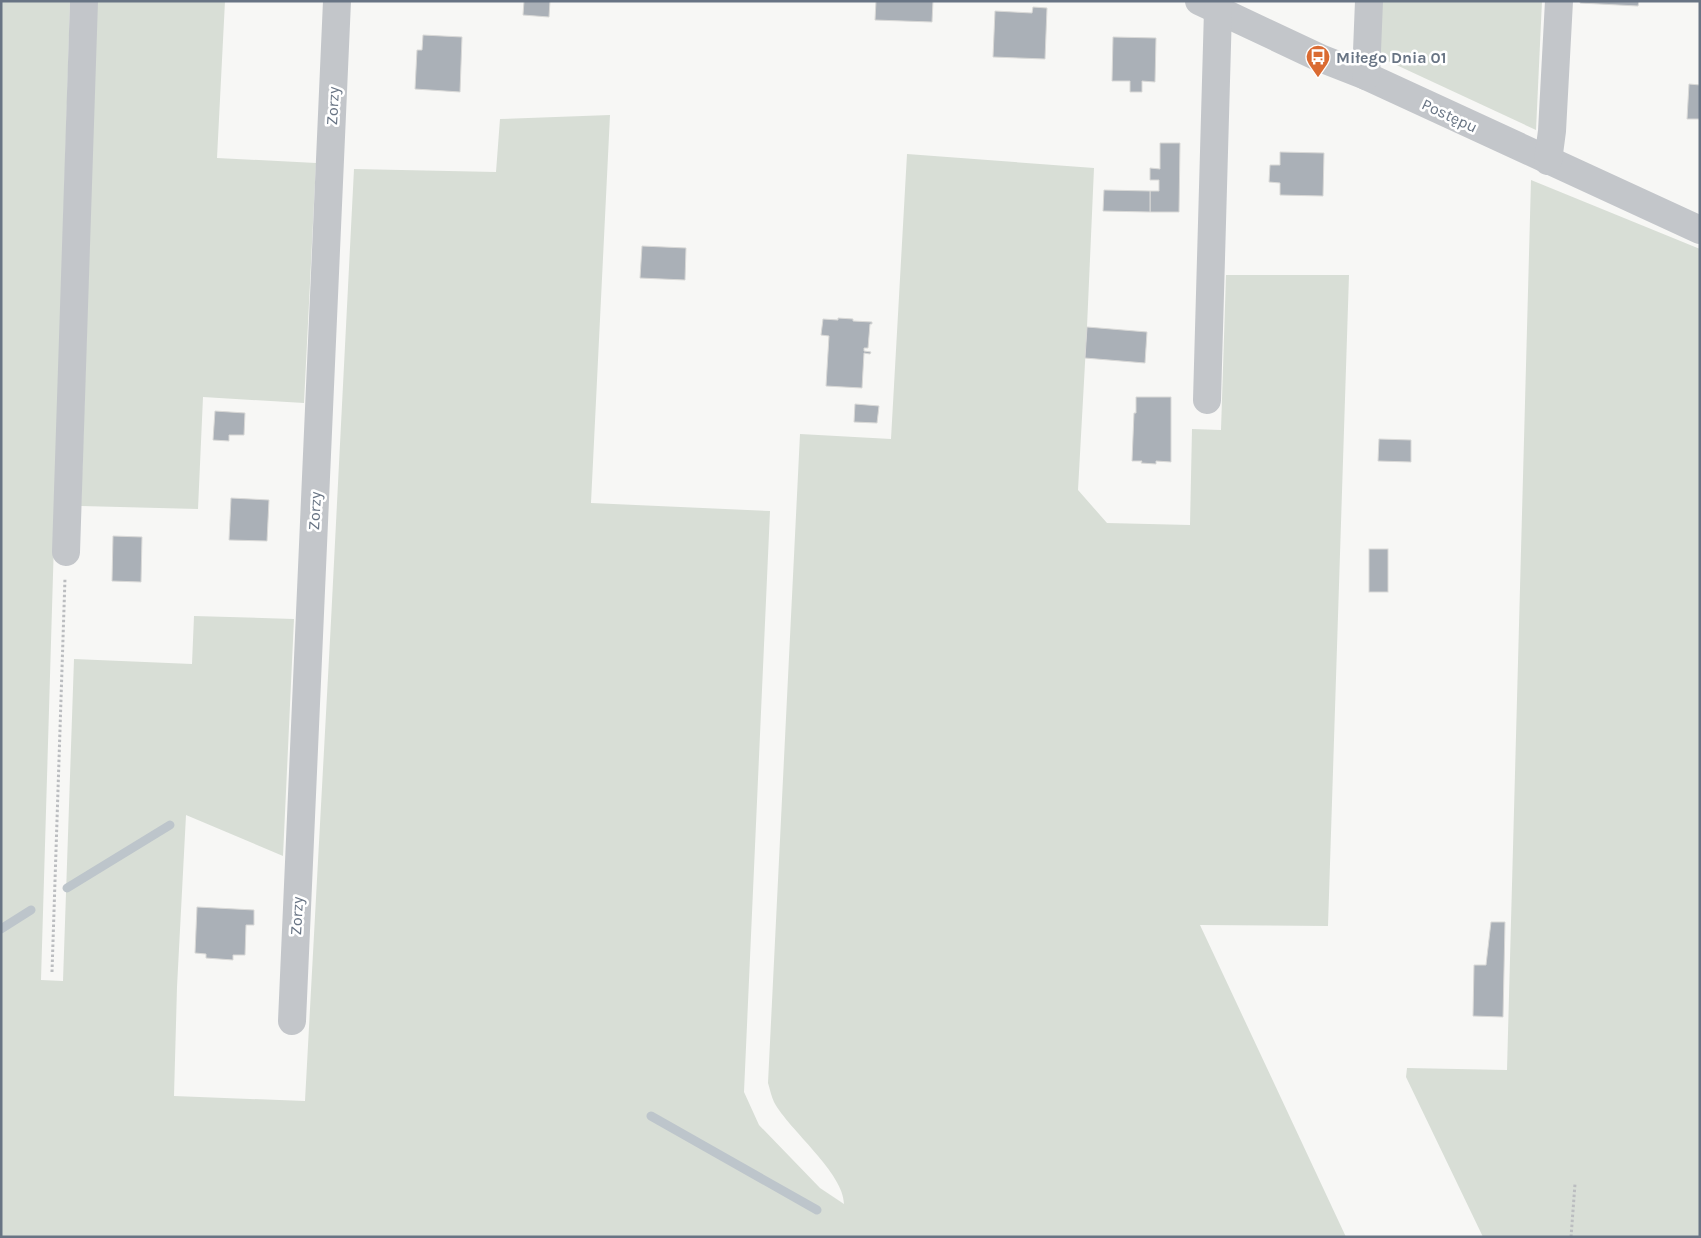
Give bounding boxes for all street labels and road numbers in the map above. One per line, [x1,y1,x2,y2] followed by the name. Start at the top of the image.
[322,85,343,126] street label: Zorzy
[1419,94,1481,137] street label: Postępu
[304,490,325,531] street label: Zorzy
[286,895,307,936] street label: Zorzy

